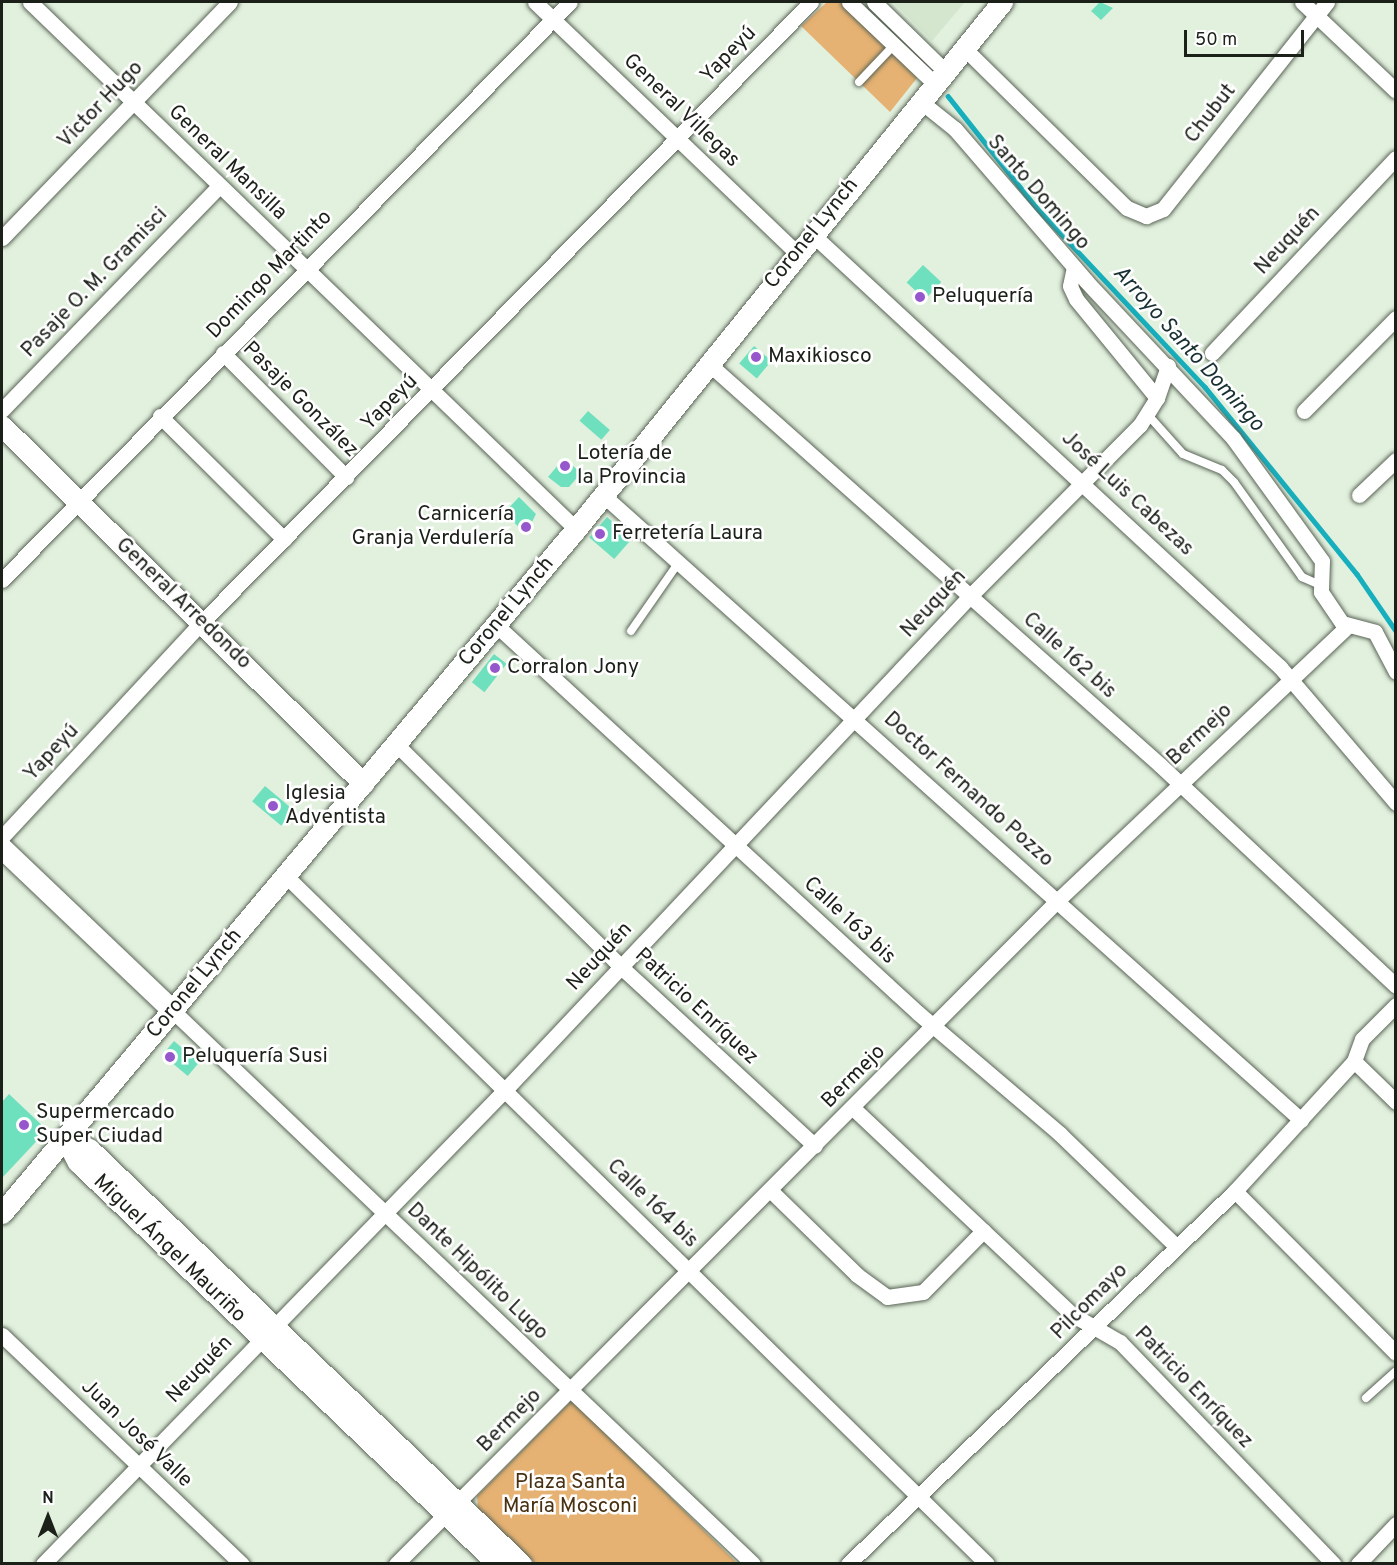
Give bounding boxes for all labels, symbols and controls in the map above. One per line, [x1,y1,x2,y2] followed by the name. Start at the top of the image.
[1187,18,1307,56] scale bar
[696,21,762,89] street label: Yapeyú
[1195,29,1237,52] text: 50 m
[617,49,745,173] street label: General Villegas
[53,56,149,154] street label: Victor Hugo
[1180,79,1242,149] street label: Chubut
[162,100,292,226] street label: General Mansilla
[981,130,1095,256] street label: Santo Domingo
[760,174,864,294] street label: Coronel Lynch
[1250,201,1326,281] street label: Neuquén
[17,203,173,363] street label: Pasaje O. M. Gramisci
[202,205,338,345] street label: Domingo Martinto
[1107,261,1269,437] water label: Arroyo Santo Domingo
[932,284,1033,310] place label: Peluquería
[913,290,927,304] marker: Peluquería
[237,337,363,463] street label: Pasaje González
[768,344,872,370] place label: Maxikiosco
[749,350,763,364] marker: Maxikiosco
[357,370,423,436] street label: Yapeyú
[1056,426,1198,562] street label: José Luis Cabezas
[577,441,686,491] place label: Lotería de la Provincia
[558,459,572,473] marker: Lotería de la Provincia
[351,502,514,552] place label: Carnicería Granja Verdulería
[519,520,533,534] marker: Carnicería Granja Verdulería
[612,521,763,547] place label: Ferretería Laura
[593,527,607,541] marker: Ferretería Laura
[110,533,256,675] street label: General Arredondo
[454,552,560,672] street label: Coronel Lynch
[896,564,972,644] street label: Neuquén
[1017,607,1121,705] street label: Calle 162 bis
[507,655,639,681] place label: Corralon Jony
[488,661,502,675] marker: Corralon Jony
[1162,699,1238,771] street label: Bermejo
[878,707,1058,873] street label: Doctor Fernando Pozzo
[19,719,85,787] street label: Yapeyú
[285,781,386,831] place label: Iglesia Adventista
[266,799,280,813] marker: Iglesia Adventista
[798,872,900,970] street label: Calle 163 bis
[562,917,638,997] street label: Neuquén
[142,924,248,1044] street label: Coronel Lynch
[629,943,763,1071] street label: Patricio Enríquez
[817,1040,891,1114] street label: Bermejo
[182,1044,328,1070] place label: Peluquería Susi
[163,1050,177,1064] marker: Peluquería Susi
[36,1100,175,1150] place label: Supermercado Super Ciudad
[17,1118,31,1132] marker: Supermercado Super Ciudad
[601,1154,703,1254] street label: Calle 164 bis
[87,1169,251,1329] street label: Miguel Ángel Mauriño
[401,1198,553,1346] street label: Dante Hipólito Lugo
[1046,1258,1134,1346] street label: Pilcomayo
[1128,1322,1258,1454] street label: Patricio Enríquez
[162,1331,238,1409] street label: Neuquén
[75,1374,197,1494] street label: Juan José Valle
[473,1384,547,1458] street label: Bermejo
[503,1470,637,1520] park label: Plaza Santa María Mosconi
[18,1487,78,1547] north arrow
[42,1489,54,1509] text: N

